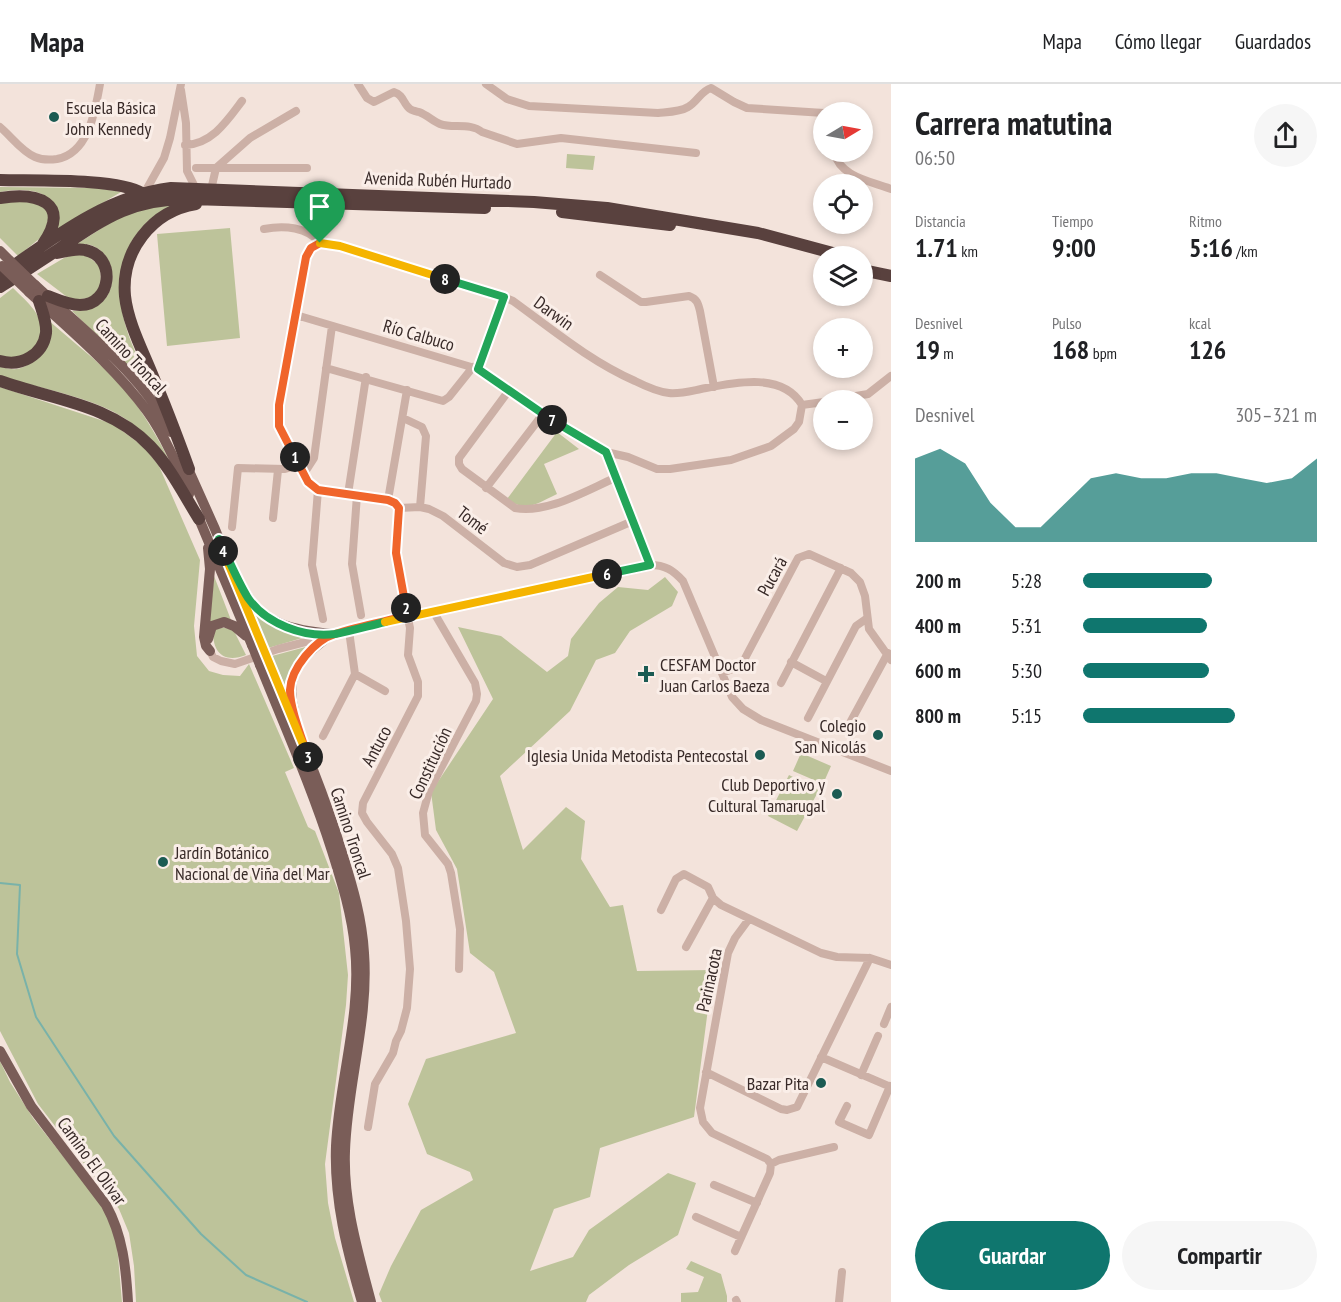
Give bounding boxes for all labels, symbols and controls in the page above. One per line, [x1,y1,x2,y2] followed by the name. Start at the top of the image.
[30,23,84,60] text: Mapa
[1043,28,1082,55] text: Mapa
[1115,28,1202,55] text: Cómo llegar
[1235,28,1311,55] text: Guardados
[65,96,156,140] place label: Escuela Básica John Kennedy
[915,101,1112,144] text: Carrera matutina
[813,102,873,162] north arrow
[813,102,873,450] map controls
[1254,104,1317,167] button: share
[47,110,61,124] marker: Escuela Básica John Kennedy
[915,145,955,171] text: 06:50
[364,166,512,194] street label: Avenida Rubén Hurtado
[813,174,873,234] button: locate
[294,181,345,243] pin
[303,190,336,223] icon: arrive
[915,211,966,231] text: Distancia
[1052,211,1094,231] text: Tiempo
[1189,211,1222,231] text: Ritmo
[915,231,958,264] text: 1.71
[1052,231,1096,264] text: 9:00
[1189,231,1233,264] text: 5:16
[958,241,978,261] text: km
[1233,241,1258,261] text: /km
[813,246,873,306] button: layers
[430,264,460,294] pin: 8
[441,269,449,289] text: 8
[529,291,579,335] street label: Darwin
[90,313,172,399] street label: Camino Troncal
[915,313,962,333] text: Desnivel
[1052,313,1082,333] text: Pulso
[1189,313,1211,333] text: kcal
[381,314,457,356] street label: Río Calbuco
[813,318,873,378] button: +
[915,333,940,366] text: 19
[1052,333,1089,366] text: 168
[1189,333,1226,366] text: 126
[940,343,954,363] text: m
[1089,343,1117,363] text: bpm
[813,390,873,450] button: −
[915,402,974,428] text: Desnivel
[1235,402,1317,428] text: 305–321 m
[537,405,567,435] pin: 7
[548,410,556,430] text: 7
[280,442,310,472] pin: 1
[291,447,299,467] text: 1
[453,501,493,539] street label: Tomé
[208,536,238,566] pin: 4
[219,541,227,561] text: 4
[752,552,792,600] street label: Pucará
[592,559,622,589] pin: 6
[603,564,611,584] text: 6
[915,568,961,594] text: 200 m
[1011,568,1042,594] text: 5:28
[391,593,421,623] pin: 2
[402,598,410,618] text: 2
[915,613,961,639] text: 400 m
[1011,613,1042,639] text: 5:31
[659,653,770,697] place label: CESFAM Doctor Juan Carlos Baeza
[915,658,961,684] text: 600 m
[1011,658,1042,684] text: 5:30
[637,665,655,683] marker: CESFAM Doctor Juan Carlos Baeza
[915,703,961,729] text: 800 m
[1011,703,1042,729] text: 5:15
[794,714,866,758] place label: Colegio San Nicolás
[356,721,396,770] street label: Antuco
[403,723,457,803] street label: Constitución
[871,728,885,742] marker: Colegio San Nicolás
[293,742,323,772] pin: 3
[527,744,749,767] place label: Iglesia Unida Metodista Pentecostal
[304,747,312,767] text: 3
[753,748,767,762] marker: Iglesia Unida Metodista Pentecostal
[708,773,826,817] place label: Club Deportivo y Cultural Tamarugal
[325,784,377,882] street label: Camino Troncal
[830,787,844,801] marker: Club Deportivo y Cultural Tamarugal
[174,841,330,885] place label: Jardín Botánico Nacional de Viña del Mar
[156,855,170,869] marker: Jardín Botánico Nacional de Viña del Mar
[691,946,727,1014] street label: Parinacota
[747,1072,809,1095] place label: Bazar Pita
[814,1076,828,1090] marker: Bazar Pita
[52,1113,132,1210] street label: Camino El Olivar
[915,1221,1110,1290] button: Guardar
[1122,1221,1317,1290] button: Compartir

